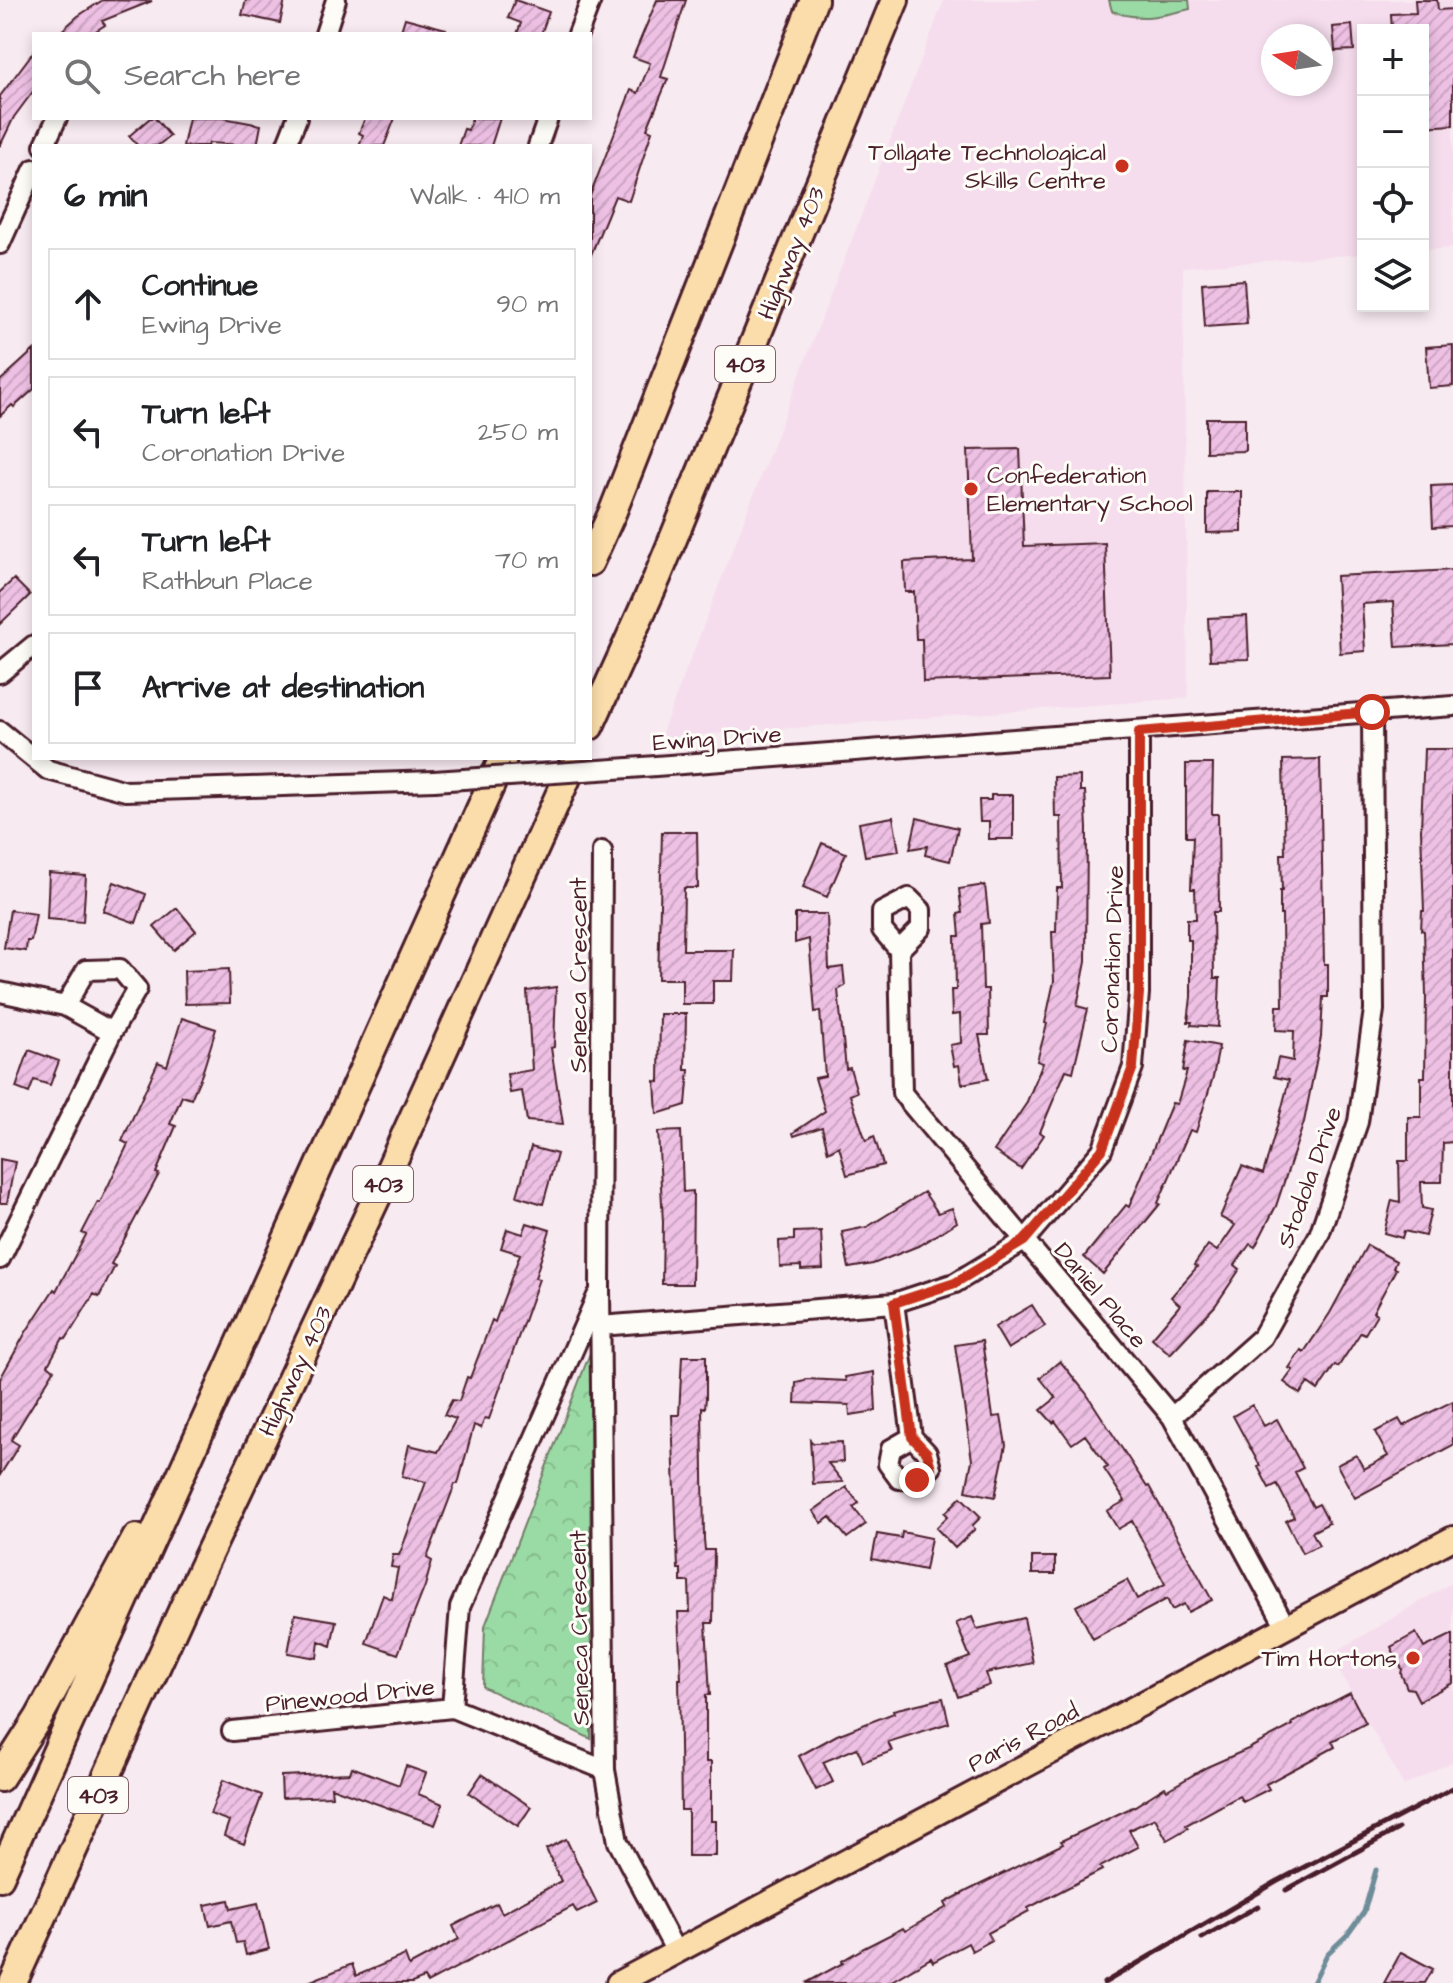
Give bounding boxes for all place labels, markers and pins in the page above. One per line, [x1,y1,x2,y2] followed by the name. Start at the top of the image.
[868,136,1106,198] place label: Tollgate Technological Skills Centre
[1113,157,1131,175] marker: Tollgate Technological Skills Centre
[987,459,1193,522] place label: Confederation Elementary School
[962,480,980,498] marker: Confederation Elementary School
[1262,1642,1397,1676] place label: Tim Hortons
[1404,1649,1422,1667] marker: Tim Hortons

